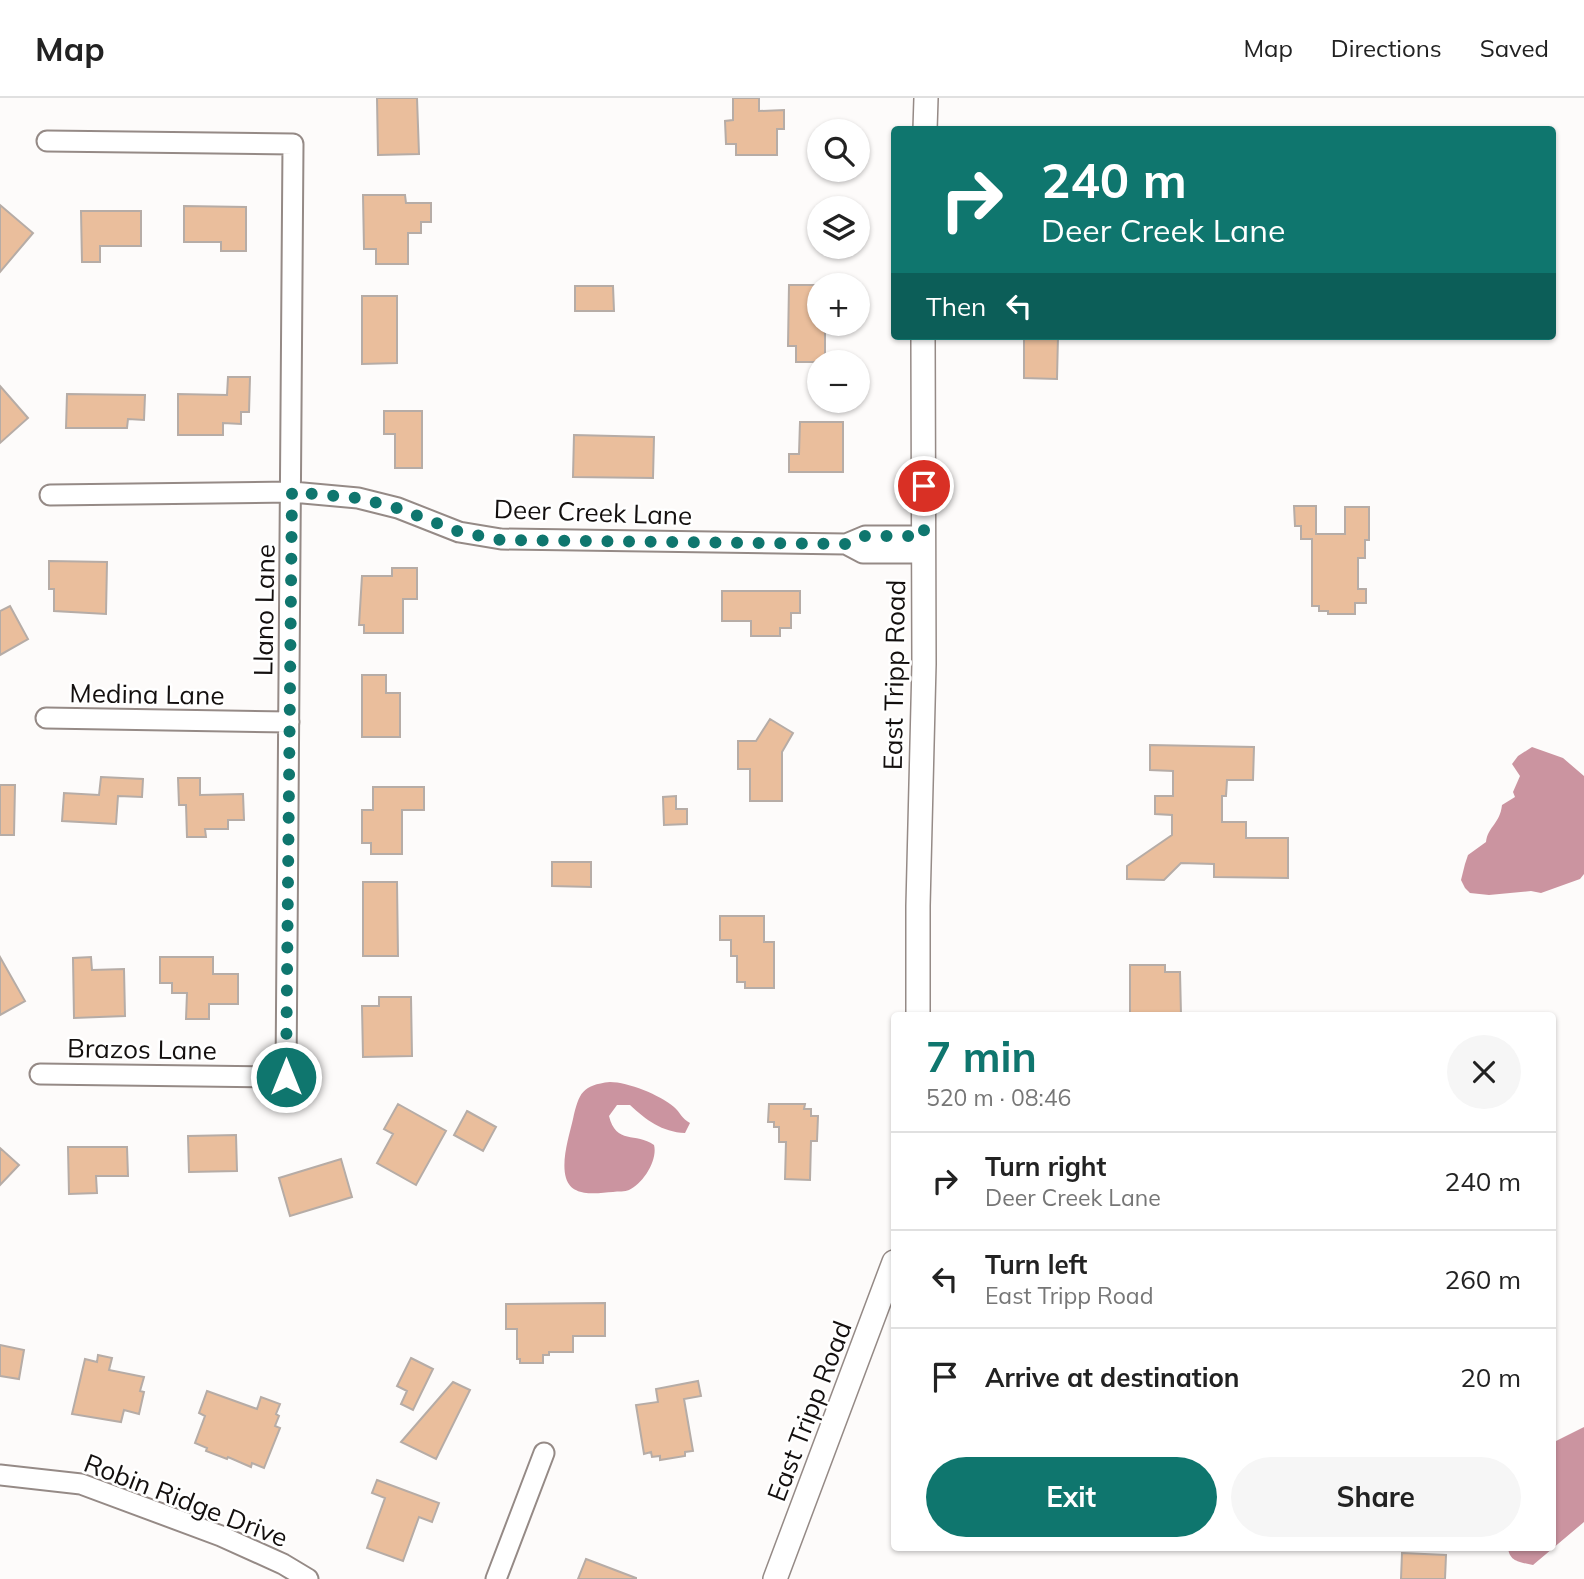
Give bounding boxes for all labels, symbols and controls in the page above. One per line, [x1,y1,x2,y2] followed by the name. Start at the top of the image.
[35,28,105,69] text: Map
[1243,33,1293,63] text: Map
[1331,33,1442,63] text: Directions
[1480,33,1549,63] text: Saved
[807,119,870,413] map controls
[807,119,870,182] button: search
[1041,149,1187,210] text: 240 m
[926,154,1017,245] icon: right
[807,196,870,259] button: layers
[1041,210,1285,250] text: Deer Creek Lane
[807,273,870,336] button: +
[1000,287,1038,325] icon: left
[926,290,986,323] text: Then
[807,350,870,413] button: −
[894,456,954,516] pin
[905,467,943,505] icon: arrive
[493,492,693,532] street label: Deer Creek Lane
[246,544,282,676] street label: Llano Lane
[876,580,912,770] street label: East Tripp Road
[69,676,225,712] street label: Medina Lane
[926,1030,1037,1083] text: 7 min
[67,1031,217,1067] street label: Brazos Lane
[1447,1035,1521,1109] button: close
[249,1040,323,1114] position arrow
[926,1083,1071,1112] text: 520 m · 08:46
[985,1150,1106,1183] text: Turn right
[926,1162,964,1200] icon: right
[1445,1165,1521,1198] text: 240 m
[985,1183,1161,1212] text: Deer Creek Lane
[985,1248,1087,1281] text: Turn left
[926,1260,964,1298] icon: left
[1445,1263,1521,1296] text: 260 m
[985,1281,1153,1310] text: East Tripp Road
[759,1316,859,1506] street label: East Tripp Road
[926,1358,964,1396] icon: arrive
[985,1361,1240,1394] text: Arrive at destination
[1460,1361,1521,1394] text: 20 m
[79,1446,293,1554] street label: Robin Ridge Drive
[926,1457,1217,1537] button: Exit
[1231,1457,1521,1537] button: Share

